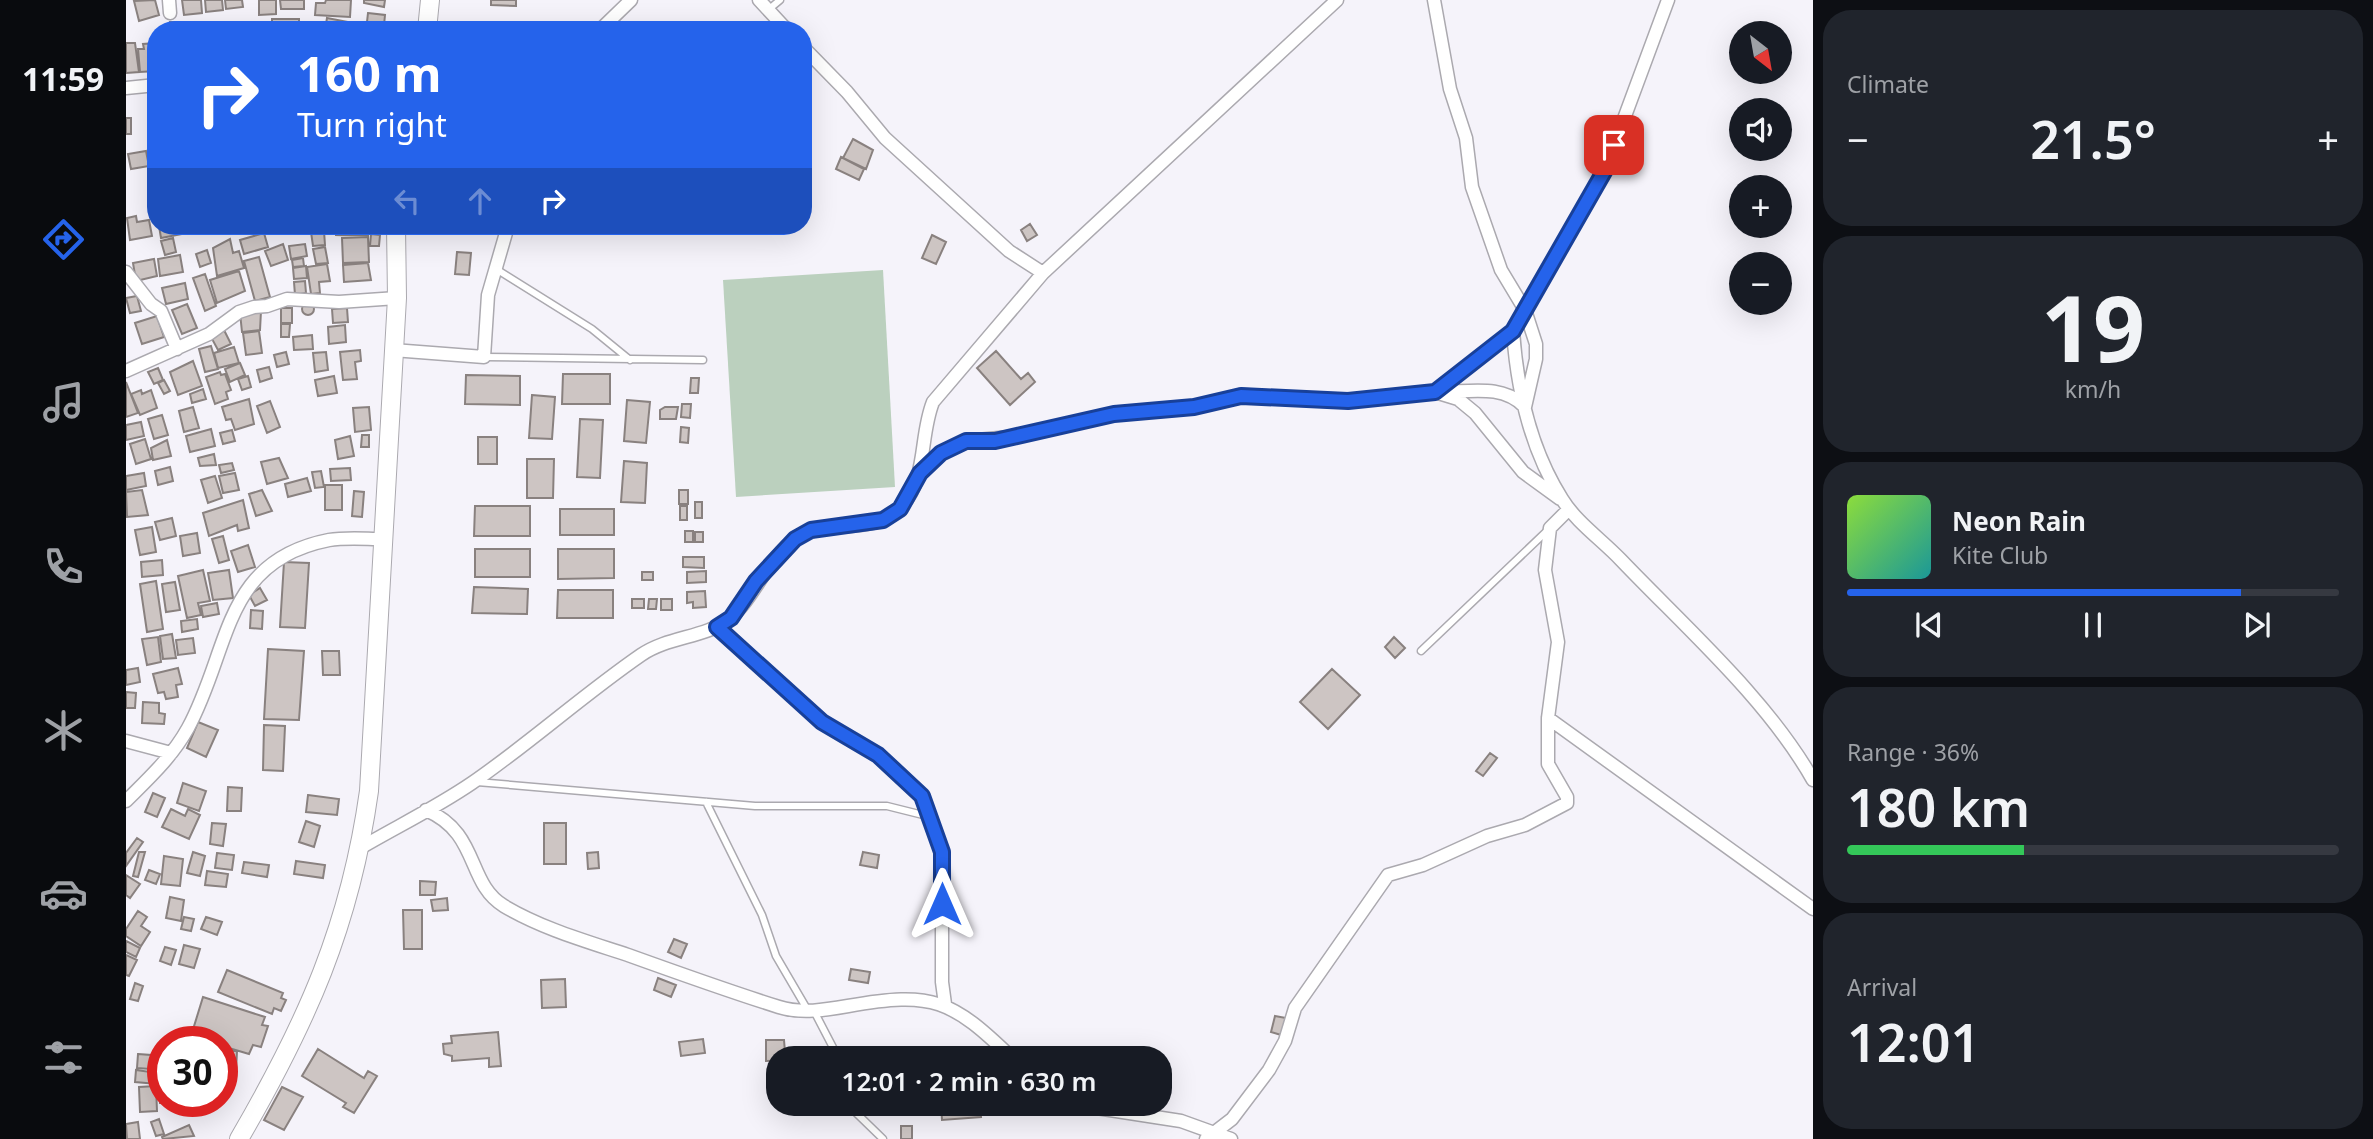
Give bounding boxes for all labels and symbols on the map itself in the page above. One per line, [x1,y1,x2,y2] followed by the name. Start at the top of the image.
[1729,21,1792,84] north arrow
[1584,115,1644,175] pin
[905,867,979,941] position arrow
[147,1026,238,1117] speed limit sign: 30

